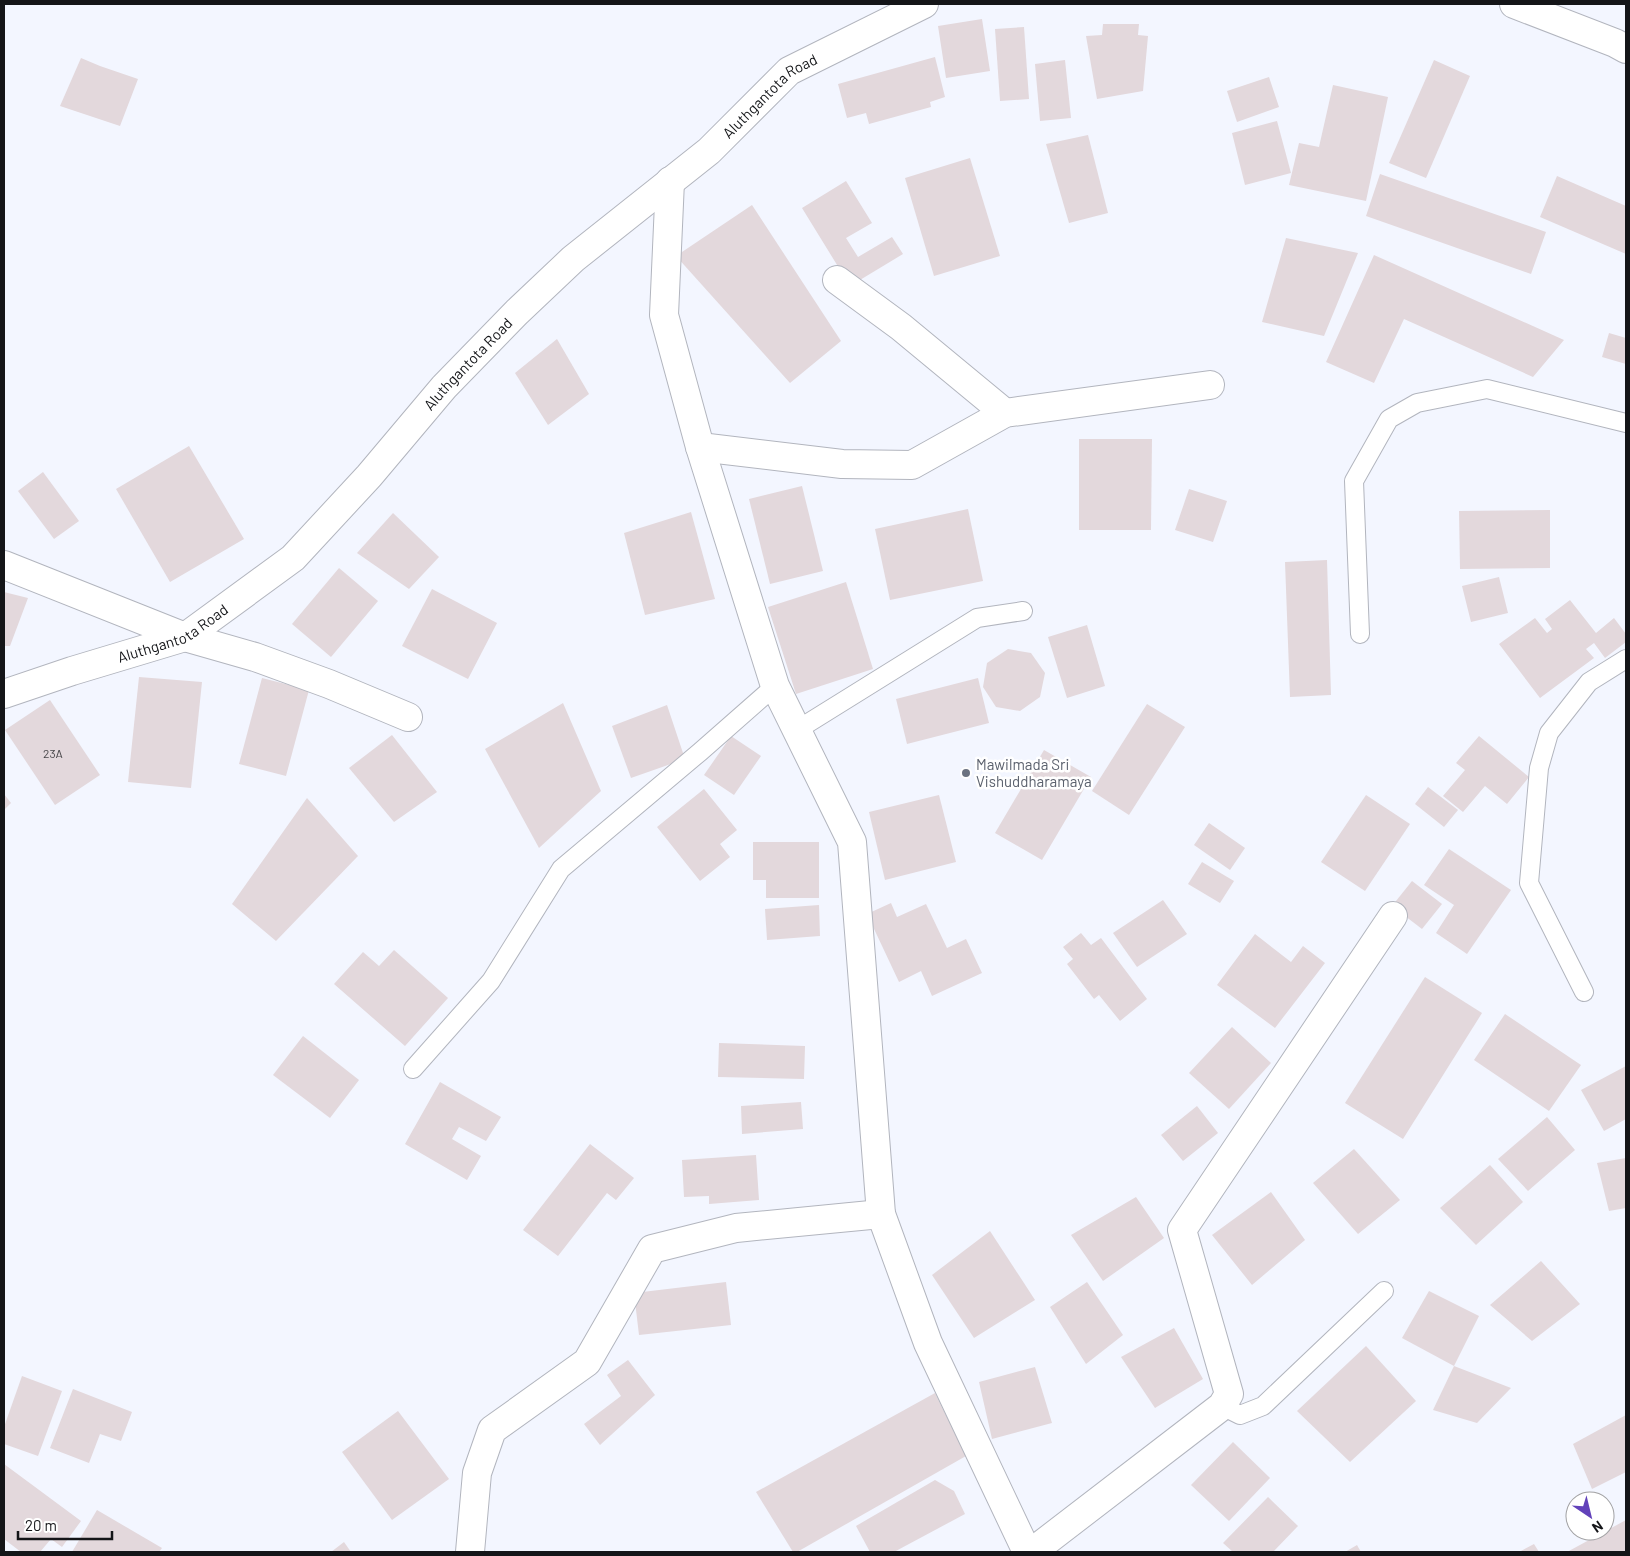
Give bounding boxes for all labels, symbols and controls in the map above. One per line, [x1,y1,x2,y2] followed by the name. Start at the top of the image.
[719,50,820,141] street label: Aluthgantota Road
[420,314,516,414] street label: Aluthgantota Road
[115,600,231,666] street label: Aluthgantota Road
[43,746,63,760] house number: 23A
[976,755,1092,790] place label: Mawilmada Sri Vishuddharamaya
[960,767,972,779] marker: Mawilmada Sri Vishuddharamaya
[1565,1491,1615,1541] north arrow
[18,1508,111,1540] scale bar
[25,1516,57,1534] text: 20 m
[1589,1517,1606,1537] text: N

